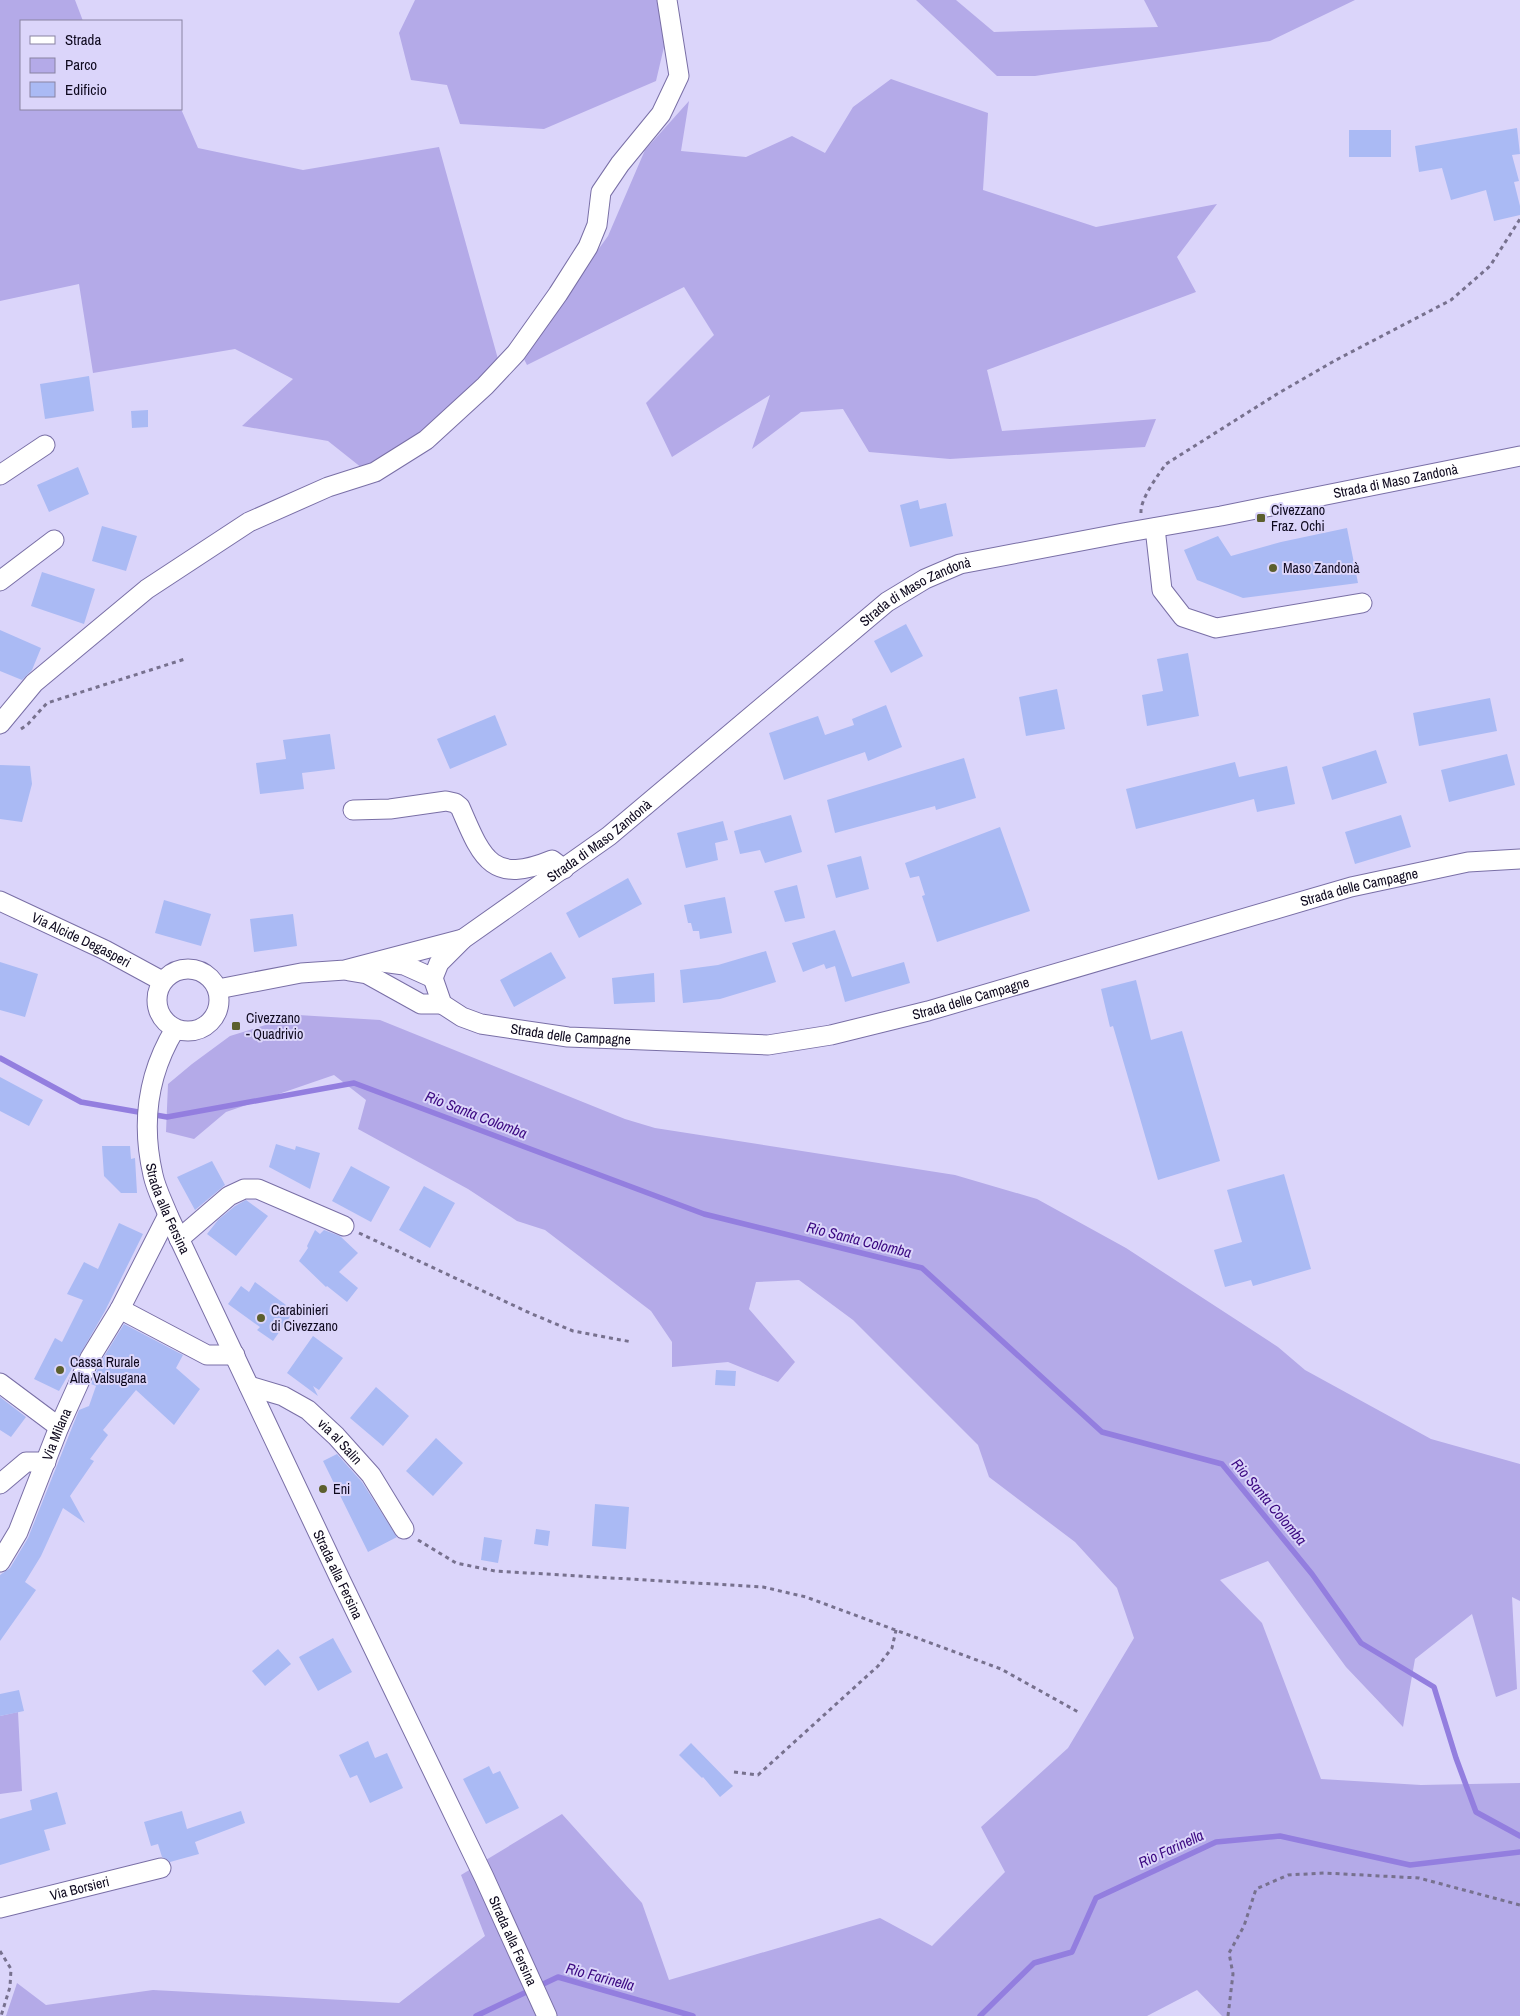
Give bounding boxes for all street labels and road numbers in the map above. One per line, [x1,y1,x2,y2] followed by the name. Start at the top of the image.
[1332,460,1460,502] street label: Strada di Maso Zandonà
[856,553,973,630] street label: Strada di Maso Zandonà
[543,795,655,886] street label: Strada di Maso Zandonà
[1298,864,1420,910] street label: Strada delle Campagne
[29,908,134,971] street label: Via Alcide Degasperi
[910,973,1031,1024] street label: Strada delle Campagne
[509,1020,631,1049] street label: Strada delle Campagne
[142,1161,194,1257] street label: Strada alla Fersina
[38,1405,76,1463] street label: Via Milana
[314,1415,366,1468] street label: via al Salin
[309,1527,367,1622] street label: Strada alla Fersina
[48,1872,111,1904] street label: Via Borsieri
[485,1893,541,1989] street label: Strada alla Fersina

